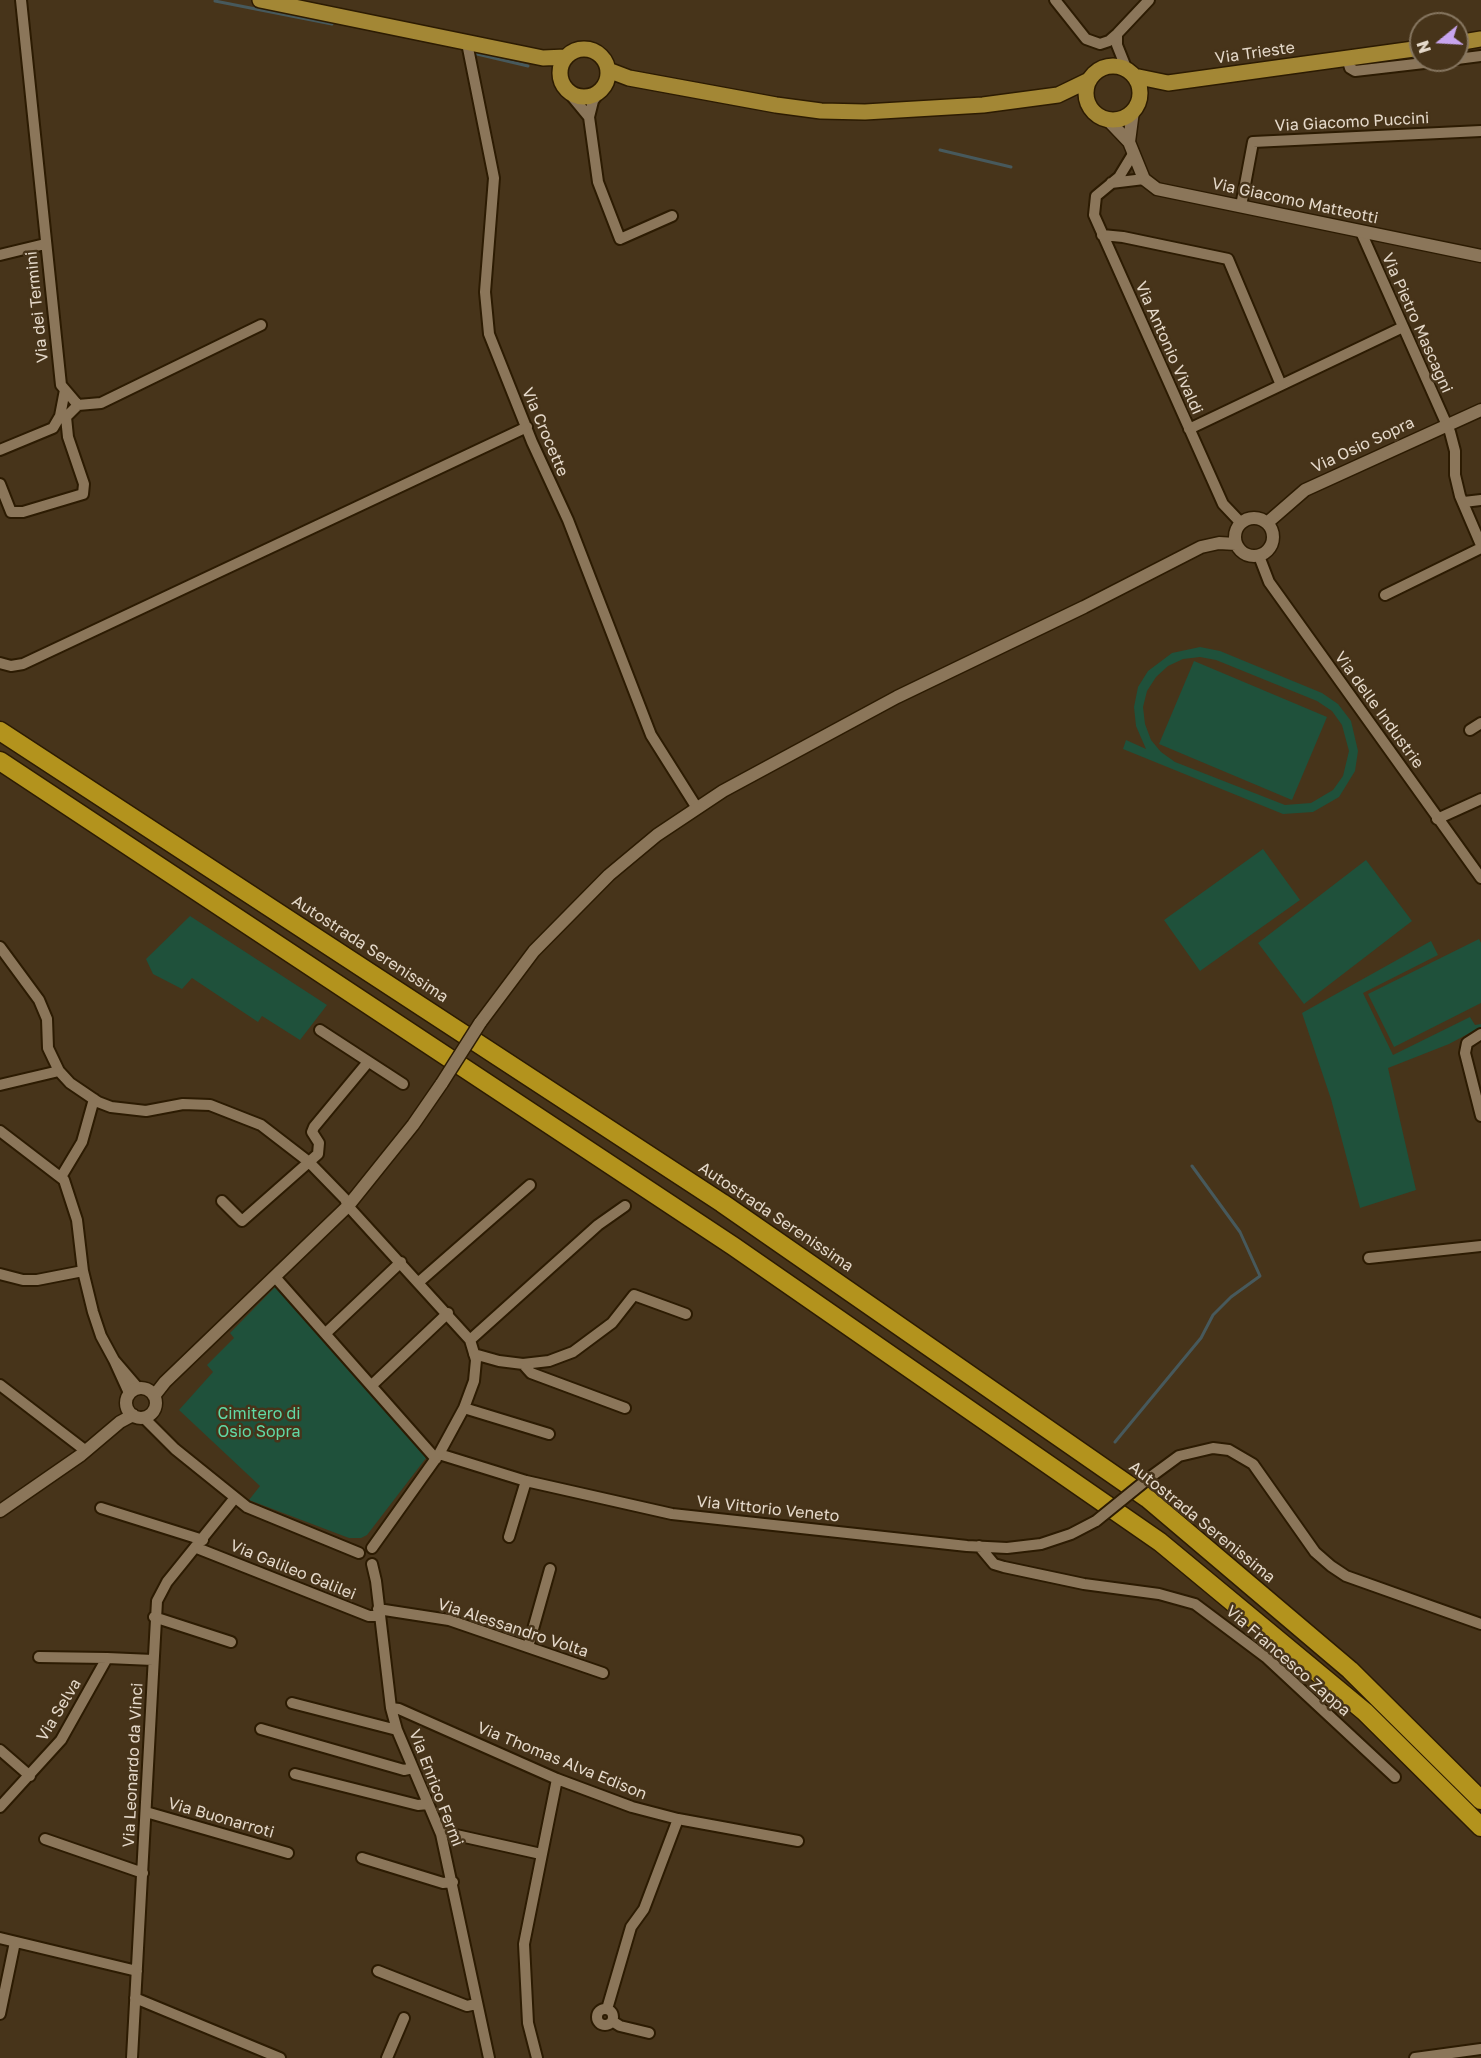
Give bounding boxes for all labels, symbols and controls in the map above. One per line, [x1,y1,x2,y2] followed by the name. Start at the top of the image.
[1409,12,1469,72] north arrow
[1214,38,1296,68] street label: Via Trieste
[1412,38,1435,56] text: N
[1274,108,1430,136] street label: Via Giacomo Puccini
[1210,174,1380,228] street label: Via Giacomo Matteotti
[22,250,52,364] street label: Via dei Termini
[1377,250,1457,396] street label: Via Pietro Mascagni
[1131,278,1207,418] street label: Via Antonio Vivaldi
[518,385,572,479] street label: Via Crocette
[1309,413,1417,477] street label: Via Osio Sopra
[1330,648,1428,772] street label: Via delle Industrie
[288,891,452,1007] street label: Autostrada Serenissima
[695,1158,857,1276] street label: Autostrada Serenissima
[217,1404,301,1442] park label: Cimitero di Osio Sopra
[1125,1457,1279,1587] street label: Autostrada Serenissima
[696,1492,840,1526] street label: Via Vittorio Veneto
[227,1536,359,1604] street label: Via Galileo Galilei
[435,1595,591,1661] street label: Via Alessandro Volta
[1222,1602,1354,1720] street label: Via Francesco Zappa
[33,1675,85,1745] street label: Via Selva
[119,1682,147,1848] street label: Via Leonardo da Vinci
[474,1718,650,1804] street label: Via Thomas Alva Edison
[405,1727,467,1849] street label: Via Enrico Fermi
[166,1794,276,1842] street label: Via Buonarroti

